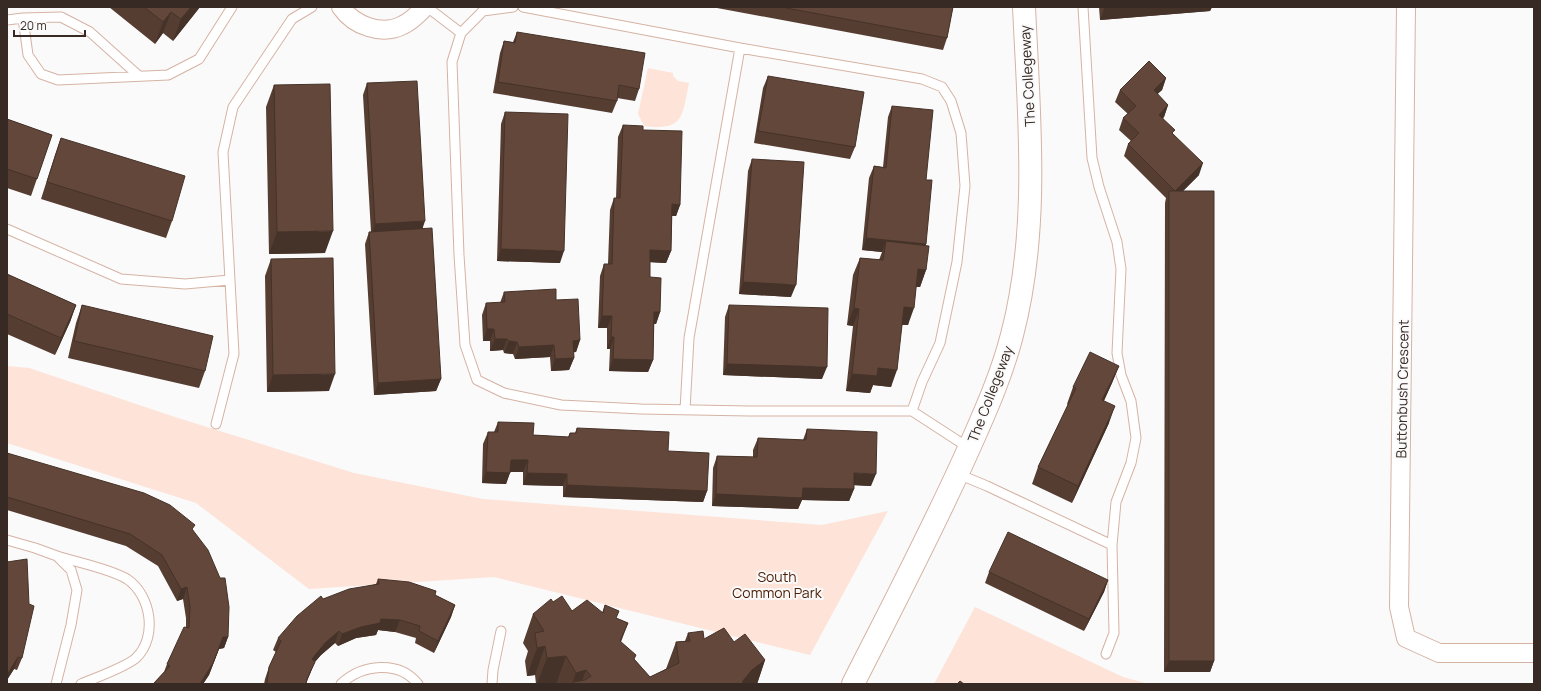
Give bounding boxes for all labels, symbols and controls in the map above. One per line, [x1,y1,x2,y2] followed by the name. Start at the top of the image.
[14,12,85,38] scale bar
[20,17,47,34] text: 20 m
[1015,24,1039,127] street label: The Collegeway
[1391,319,1413,459] street label: Buttonbush Crescent
[963,342,1017,445] street label: The Collegeway
[732,567,823,602] park label: South Common Park

